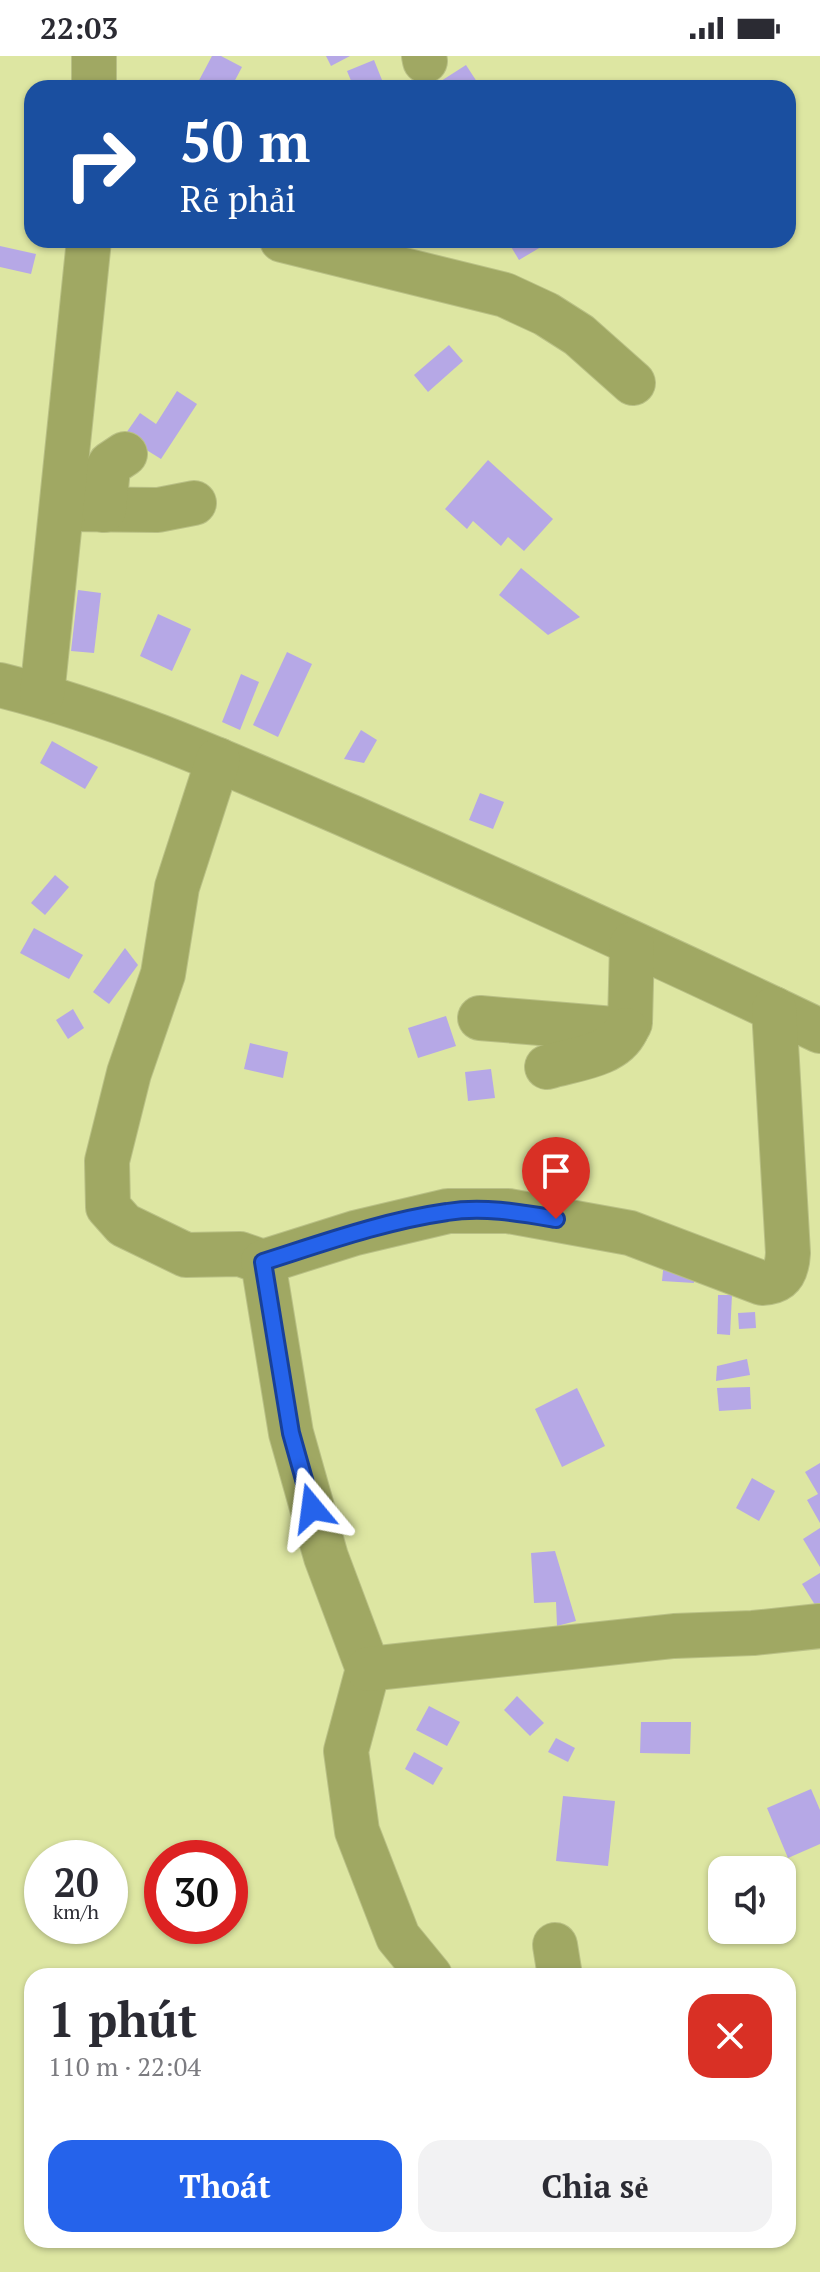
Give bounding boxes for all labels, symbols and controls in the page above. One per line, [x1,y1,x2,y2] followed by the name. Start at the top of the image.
[40,8,118,48] text: 22:03
[180,104,310,178] text: 50 m
[48,112,152,216] icon: right
[180,175,296,222] text: Rẽ phải
[522,1137,590,1219] pin
[534,1149,578,1193] icon: arrive
[270,1466,354,1550] position arrow
[144,1840,248,1944] speed limit sign: 30
[53,1855,99,1908] text: 20
[708,1856,796,1944] map controls
[708,1856,796,1944] button: sound
[53,1898,99,1925] text: km/h
[48,1987,197,2051] text: 1 phút
[688,1994,772,2078] button: close
[48,2049,201,2083] text: 110 m · 22:04
[48,2140,402,2232] button: Thoát
[418,2140,772,2232] button: Chia sẻ

